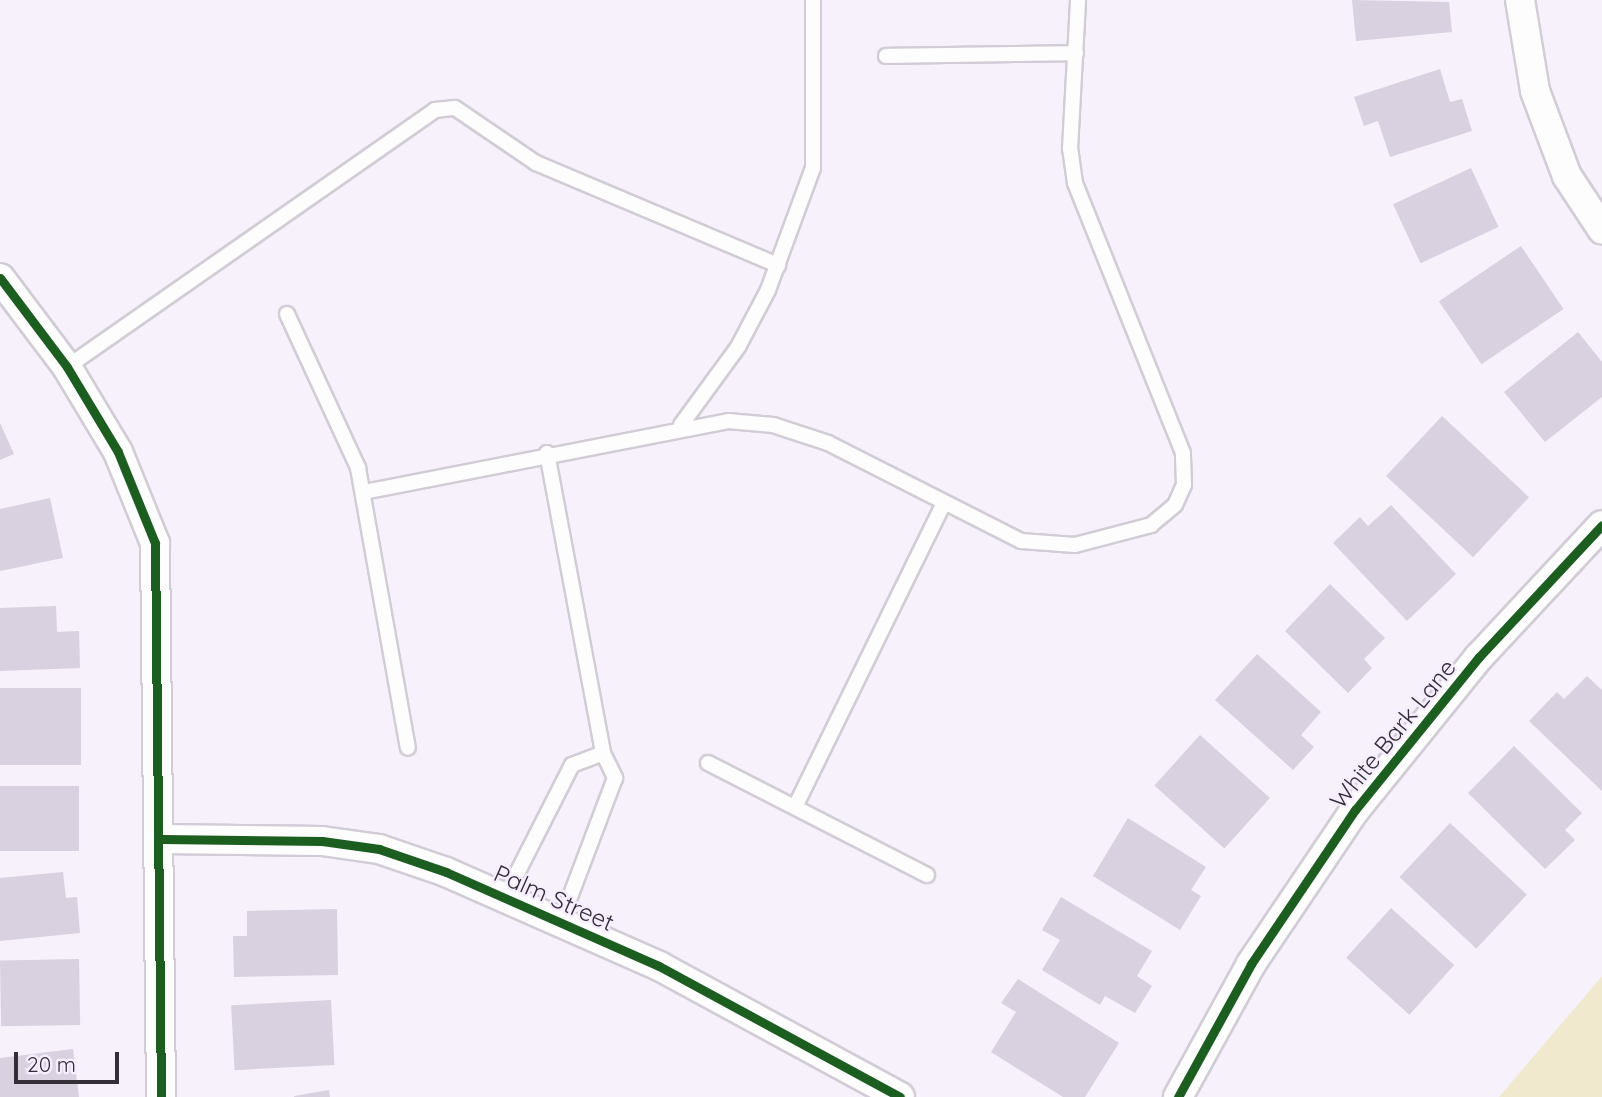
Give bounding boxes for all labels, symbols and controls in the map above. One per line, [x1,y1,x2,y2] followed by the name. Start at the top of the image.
[1324,654,1462,814] street label: White Bark Lane
[490,859,618,937] street label: Palm Street
[18,1038,122,1082] scale bar
[27,1051,76,1077] text: 20 m

